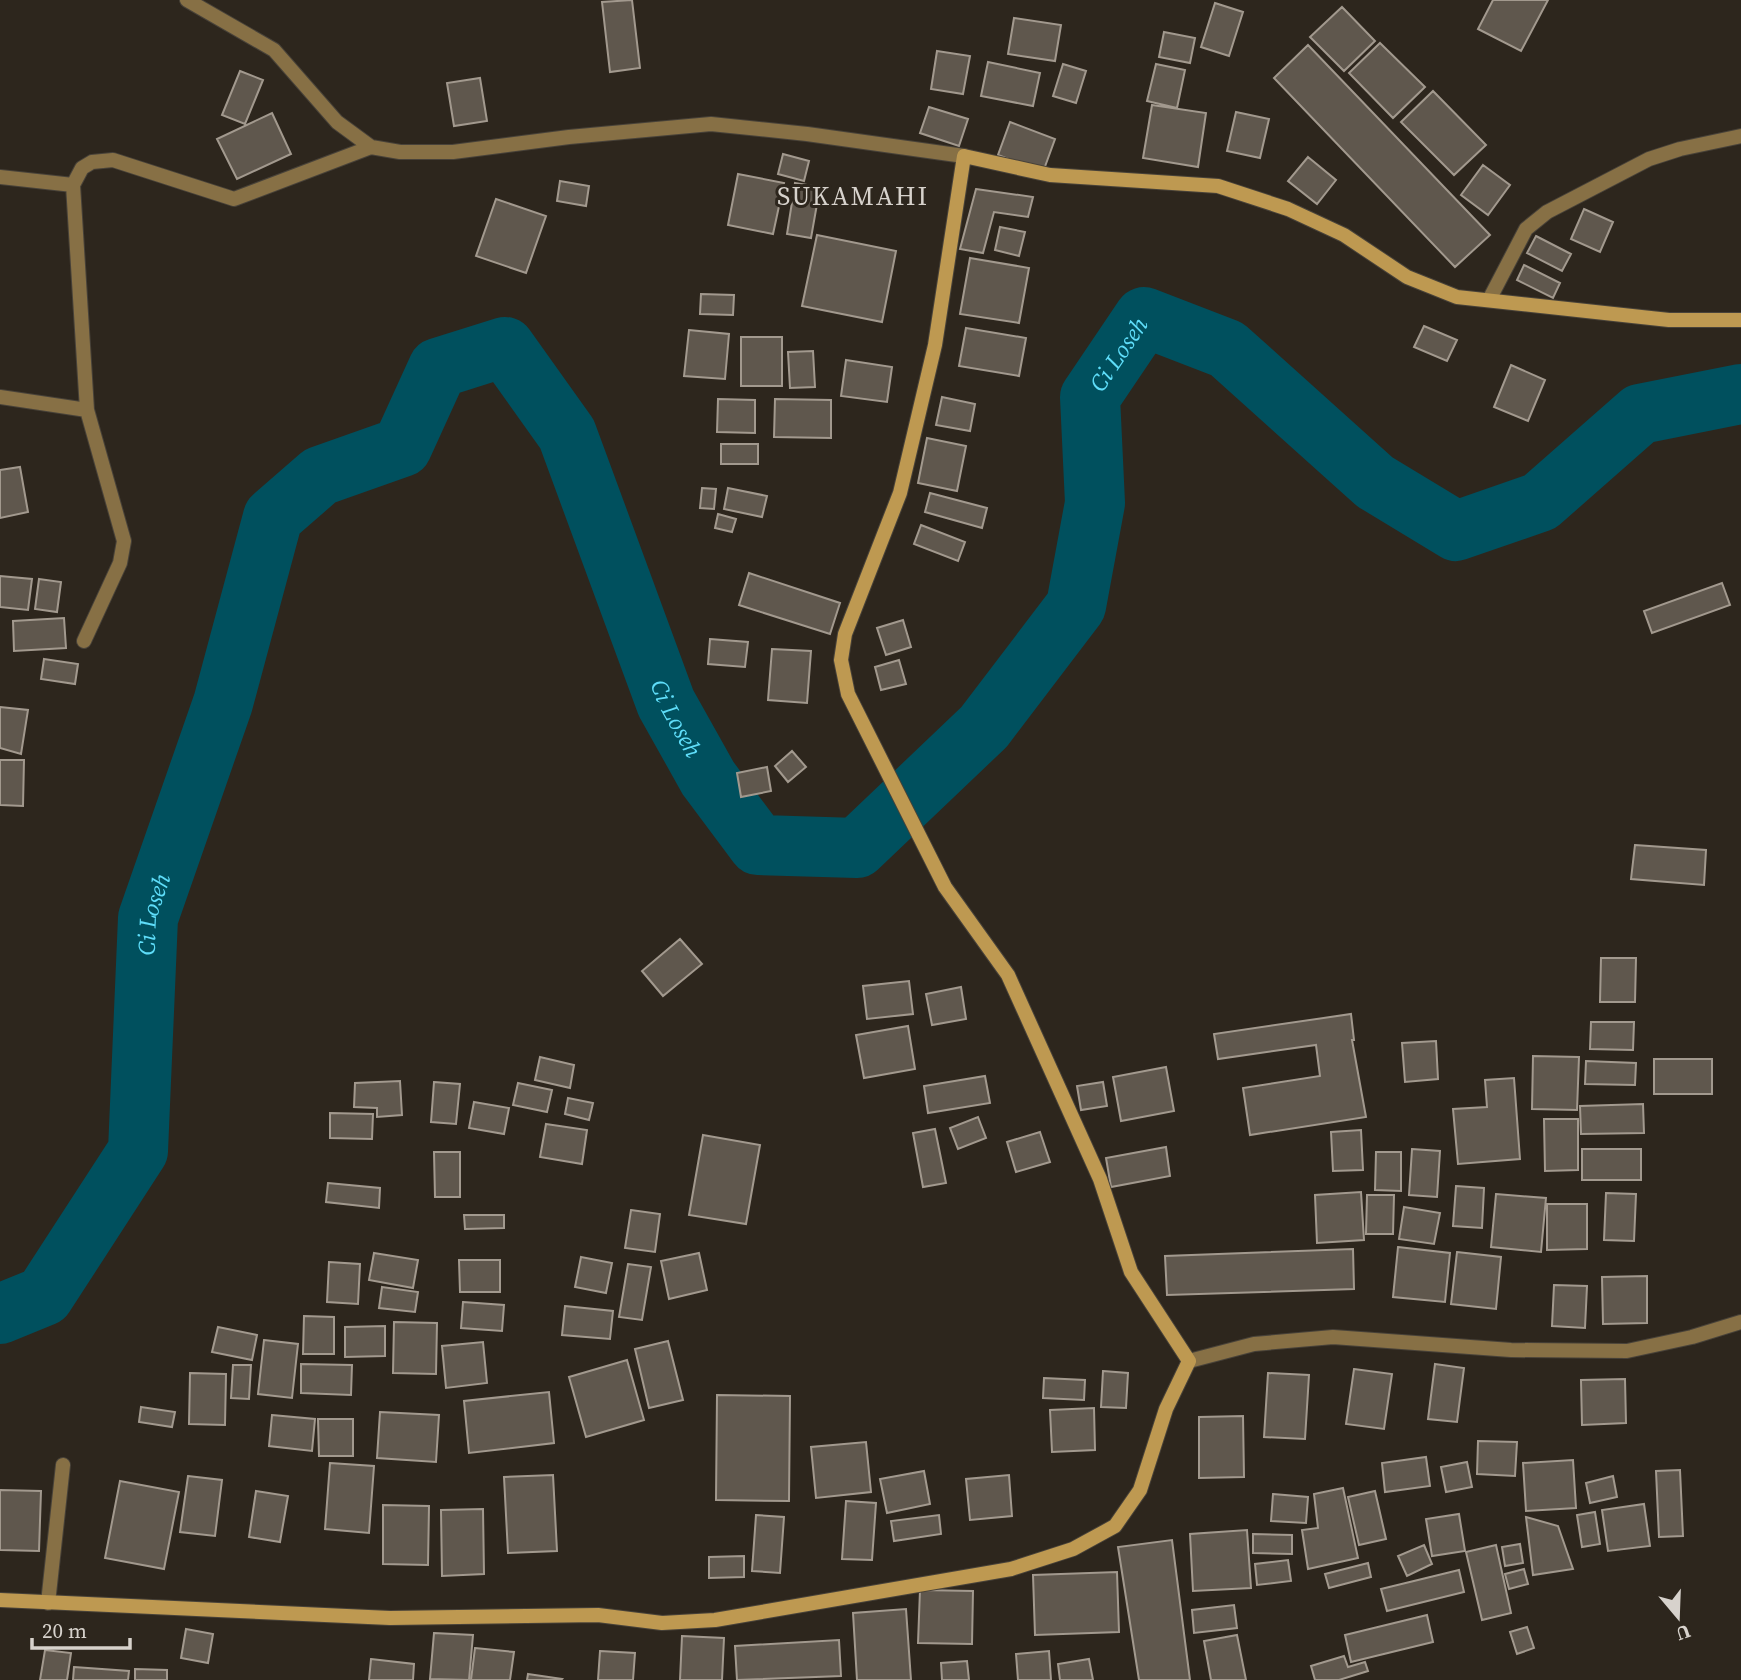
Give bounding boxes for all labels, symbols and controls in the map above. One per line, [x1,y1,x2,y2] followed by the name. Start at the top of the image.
[777,178,929,214] district label: SUKAMAHI
[1081,310,1155,398] water label: Ci Loseh
[643,675,710,763] water label: Ci Loseh
[129,869,178,956] water label: Ci Loseh
[1643,1582,1713,1652] north arrow
[32,1606,130,1650] scale bar
[42,1616,87,1645] text: 20 m
[1673,1619,1694,1648] text: U

